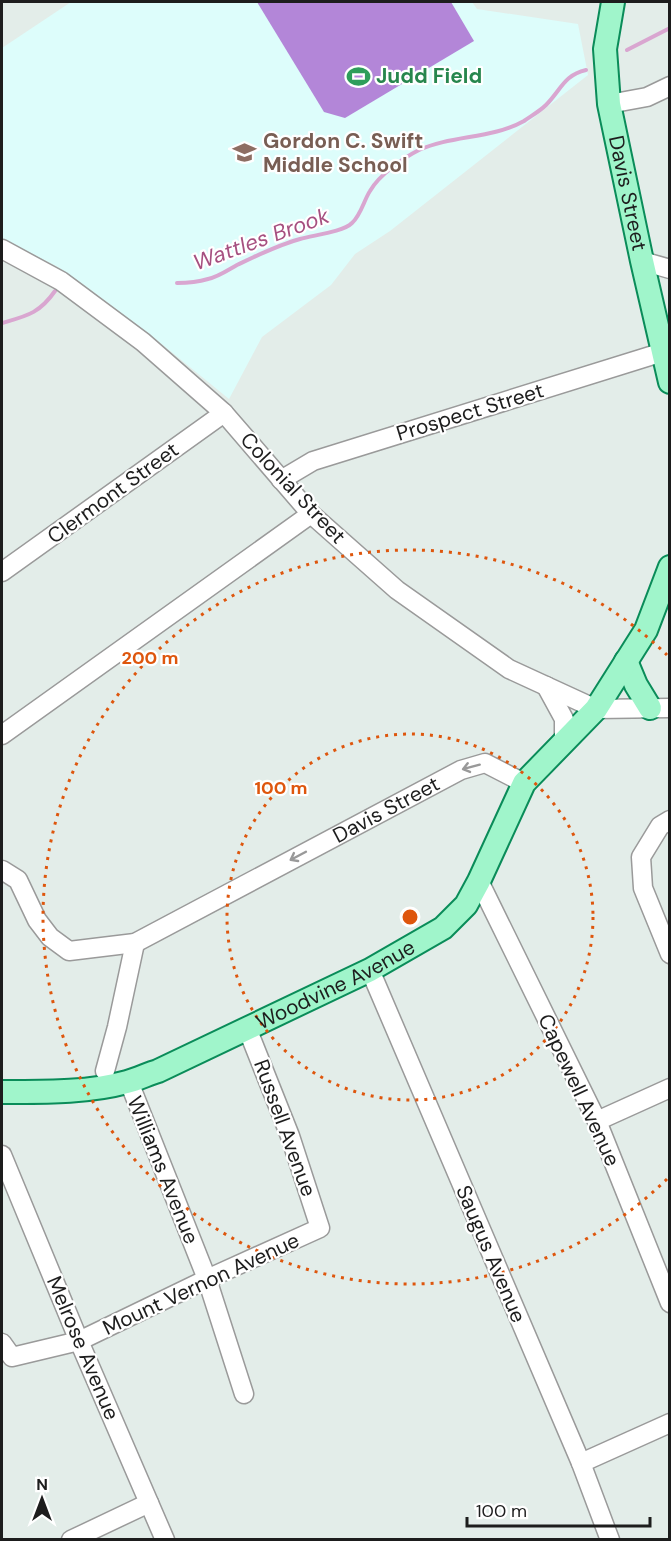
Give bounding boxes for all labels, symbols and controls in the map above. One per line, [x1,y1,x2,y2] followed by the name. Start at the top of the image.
[376,62,482,90] place label: Judd Field
[345,63,371,89] sports icon: Judd Field
[263,127,423,179] place label: Gordon C. Swift Middle School
[602,133,654,254] street label: Davis Street
[232,140,258,166] school or university icon: Gordon C. Swift Middle School
[189,201,334,277] water label: Wattles Brook
[393,376,547,448] street label: Prospect Street
[234,426,352,550] street label: Colonial Street
[42,436,184,550] street label: Clermont Street
[122,646,178,670] text: 200 m
[461,762,480,773] one-way arrow
[328,770,445,850] street label: Davis Street
[254,776,308,800] text: 100 m
[289,851,307,862] one-way arrow
[400,907,420,927] centre of rings
[251,933,420,1036] street label: Woodvine Avenue
[531,1009,627,1171] street label: Capewell Avenue
[247,1056,323,1200] street label: Russell Avenue
[121,1092,205,1248] street label: Williams Avenue
[449,1181,533,1327] street label: Saugus Avenue
[98,1226,304,1342] street label: Mount Vernon Avenue
[40,1272,126,1424] street label: Melrose Avenue
[12,1469,72,1529] north arrow
[36,1474,48,1495] text: N
[467,1490,650,1528] scale bar
[476,1499,527,1523] text: 100 m

